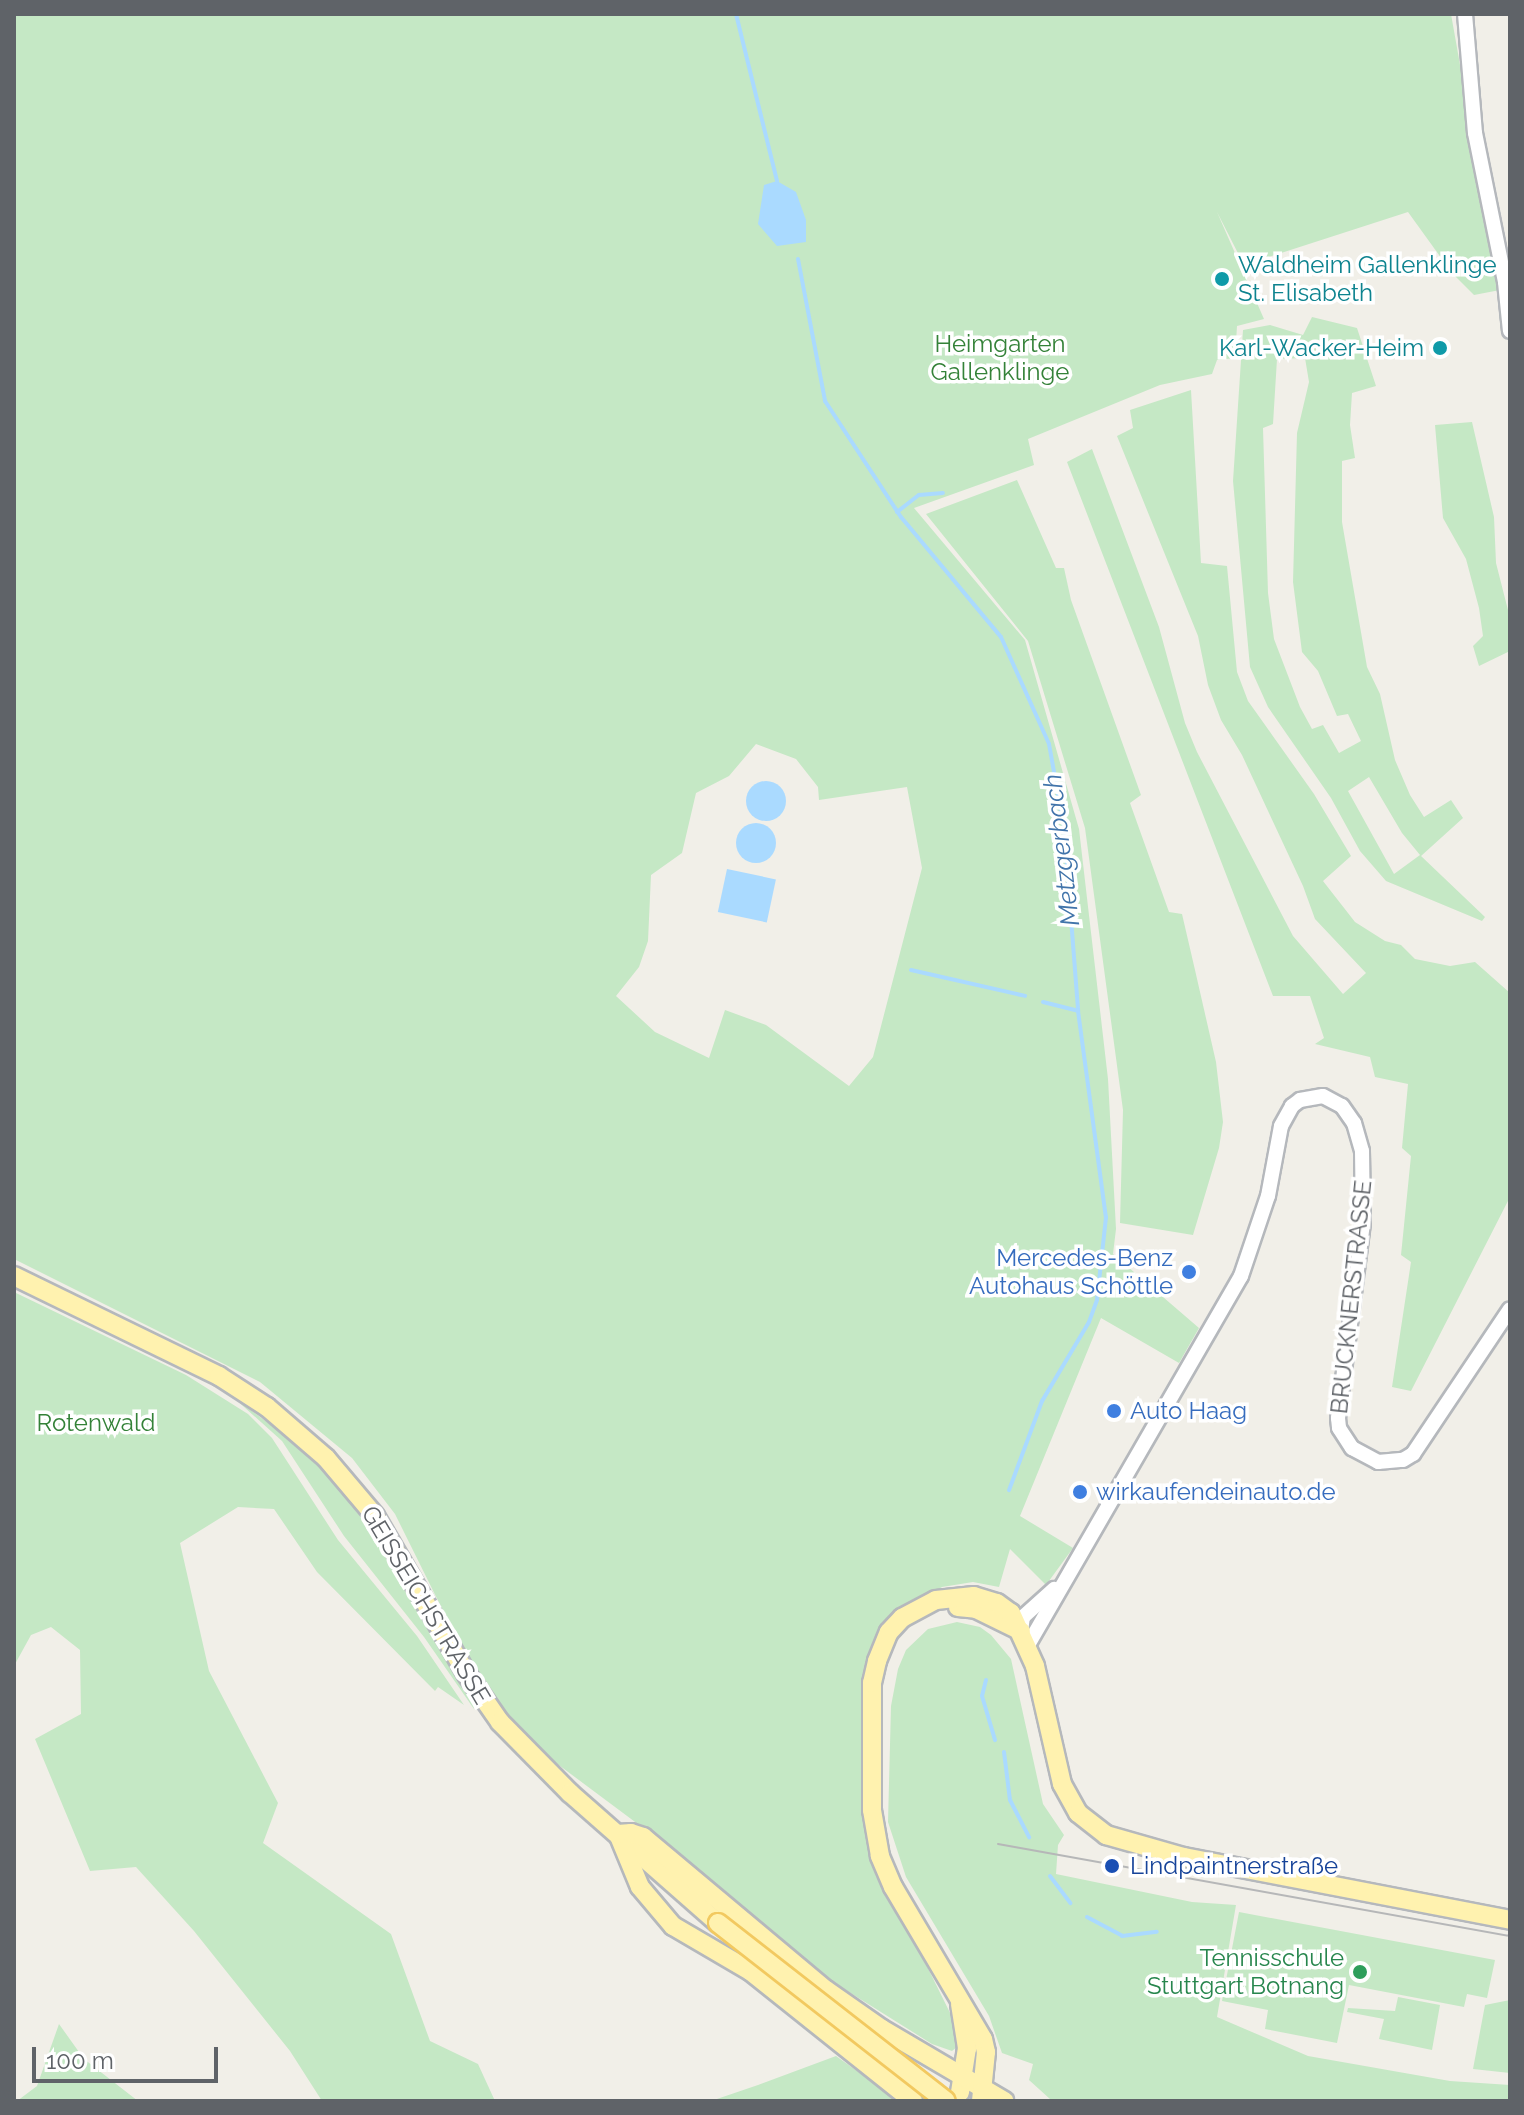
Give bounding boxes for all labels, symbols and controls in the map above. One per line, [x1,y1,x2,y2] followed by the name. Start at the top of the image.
[1238,251,1497,307] place label: Waldheim Gallenklinge St. Elisabeth
[1213,270,1231,288] marker: Waldheim Gallenklinge St. Elisabeth
[931,330,1069,386] park label: Heimgarten Gallenklinge
[1219,334,1424,362] place label: Karl-Wacker-Heim
[1431,339,1449,357] marker: Karl-Wacker-Heim
[1037,772,1087,928] water label: Metzgerbach
[1324,1179,1378,1415] street label: BRUCKNERSTRASSE
[969,1244,1173,1300] place label: Mercedes-Benz Autohaus Schöttle
[1180,1263,1198,1281] marker: Mercedes-Benz Autohaus Schöttle
[1130,1397,1247,1425] place label: Auto Haag
[1105,1402,1123,1420] marker: Auto Haag
[37,1409,155,1437] park label: Rotenwald
[1096,1478,1336,1506] place label: wirkaufendeinauto.de
[1071,1483,1089,1501] marker: wirkaufendeinauto.de
[355,1501,497,1709] street label: GEISSEICHSTRASSE
[1130,1852,1338,1880] place label: Lindpaintnerstraße
[1101,1855,1123,1877] marker: Lindpaintnerstraße
[1147,1944,1344,2000] place label: Tennisschule Stuttgart Botnang
[1351,1963,1369,1981] marker: Tennisschule Stuttgart Botnang
[36,2031,222,2081] scale bar
[46,2046,114,2075] text: 100 m

